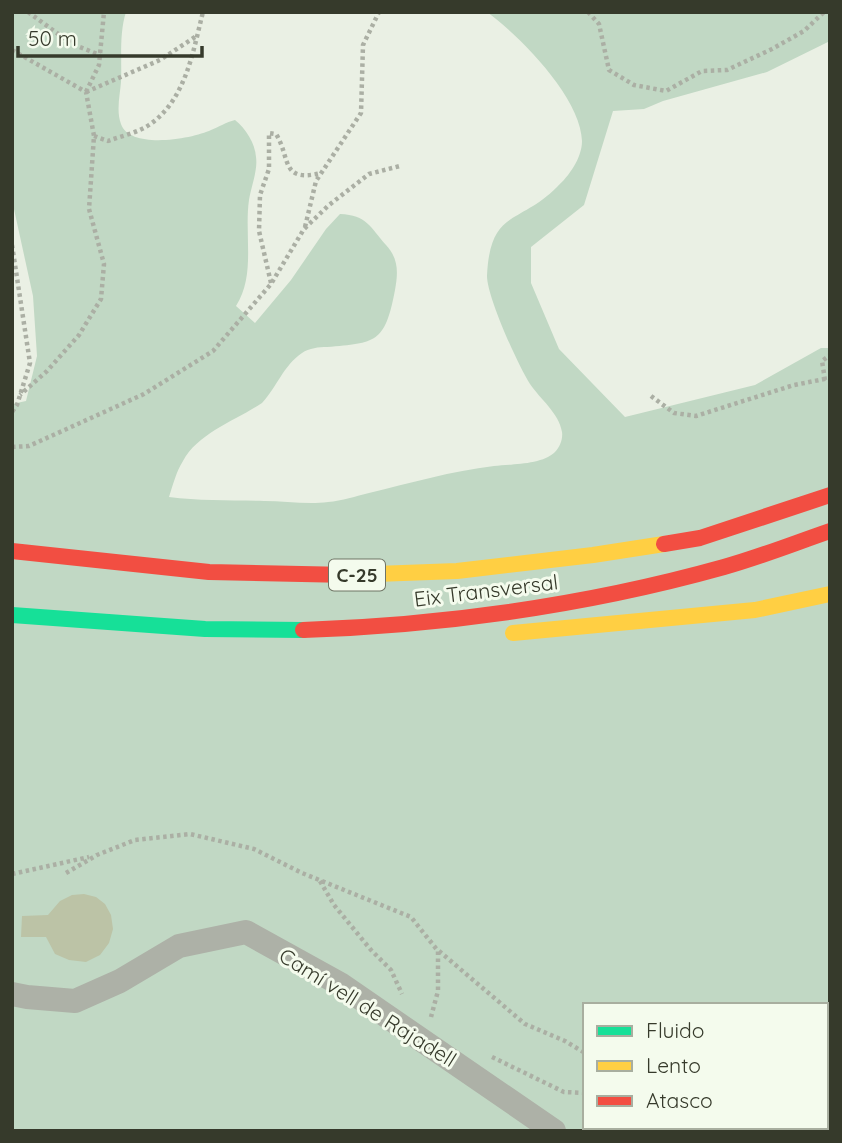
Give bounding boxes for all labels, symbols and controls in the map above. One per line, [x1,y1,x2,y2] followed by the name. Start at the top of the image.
[18,14,201,58] scale bar
[28,25,77,51] text: 50 m
[329,560,385,590] road number: C-25
[413,568,559,612] street label: Eix Transversal
[275,942,461,1072] street label: Camí vell de Rajadell
[583,1003,828,1129] legend
[646,1017,704,1043] text: Fluido
[646,1052,701,1078] text: Lento
[646,1087,713,1113] text: Atasco

